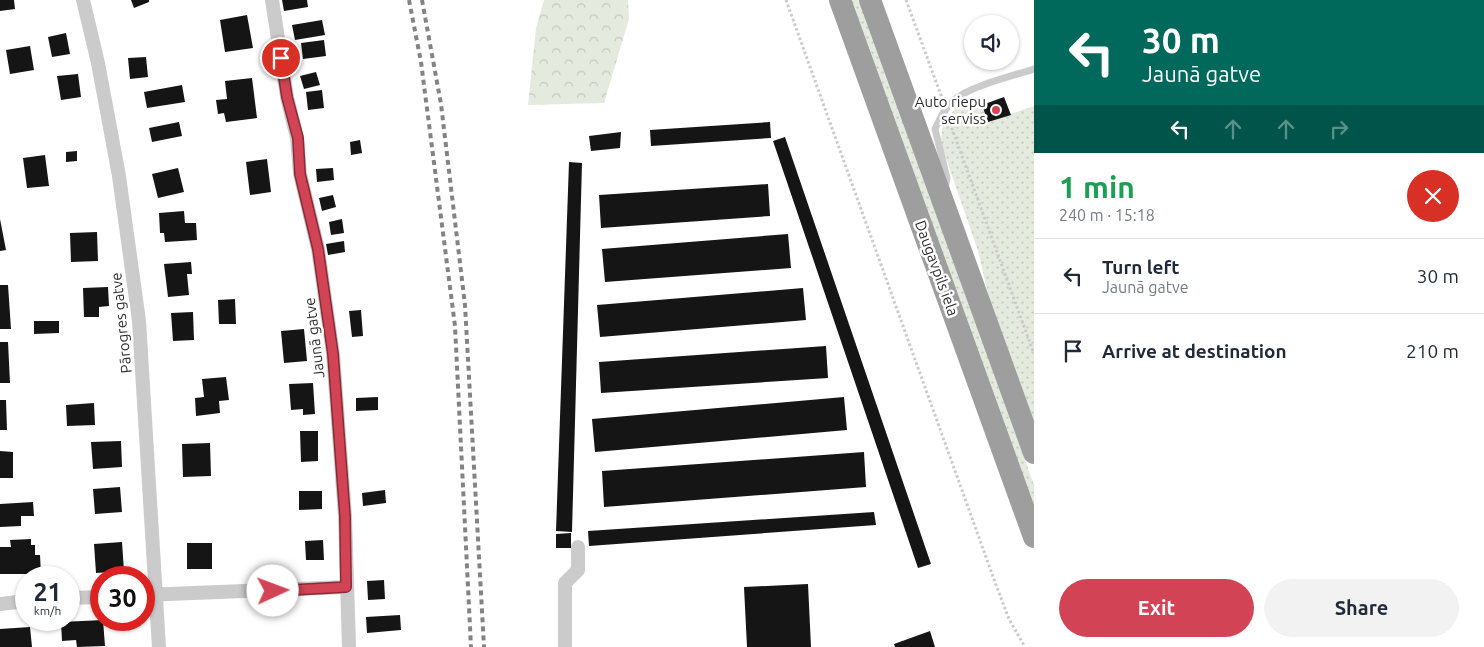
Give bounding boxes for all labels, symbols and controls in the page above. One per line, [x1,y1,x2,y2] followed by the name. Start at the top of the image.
[964,15,1019,70] map controls
[964,15,1019,70] button: sound
[1059,20,1124,85] icon: left
[1142,20,1220,60] text: 30 m
[260,37,302,79] pin
[267,44,295,72] icon: arrive
[1142,61,1261,86] text: Jaunā gatve
[915,93,986,127] place label: Auto riepu serviss
[990,104,1002,116] marker: Auto riepu serviss
[1166,115,1194,143] icon: left
[1219,115,1247,143] icon: ahead
[1272,115,1300,143] icon: ahead
[1325,115,1353,143] icon: right
[1059,170,1135,204] text: 1 min
[1407,170,1459,222] button: close
[1059,206,1155,224] text: 240 m · 15:18
[912,218,962,318] street label: Daugavpils iela
[1102,256,1180,278] text: Turn left
[1059,262,1087,290] icon: left
[1417,265,1459,287] text: 30 m
[107,272,135,374] street label: Pārogres gatve
[1102,278,1189,296] text: Jaunā gatve
[301,297,327,379] street label: Jaunā gatve
[1059,337,1087,365] icon: arrive
[1102,340,1287,362] text: Arrive at destination
[1406,340,1459,362] text: 210 m
[246,564,298,616] position arrow
[90,566,155,631] speed limit sign: 30
[33,578,62,606] text: 21
[1059,579,1254,637] button: Exit
[1264,579,1459,637] button: Share
[34,604,61,617] text: km/h

